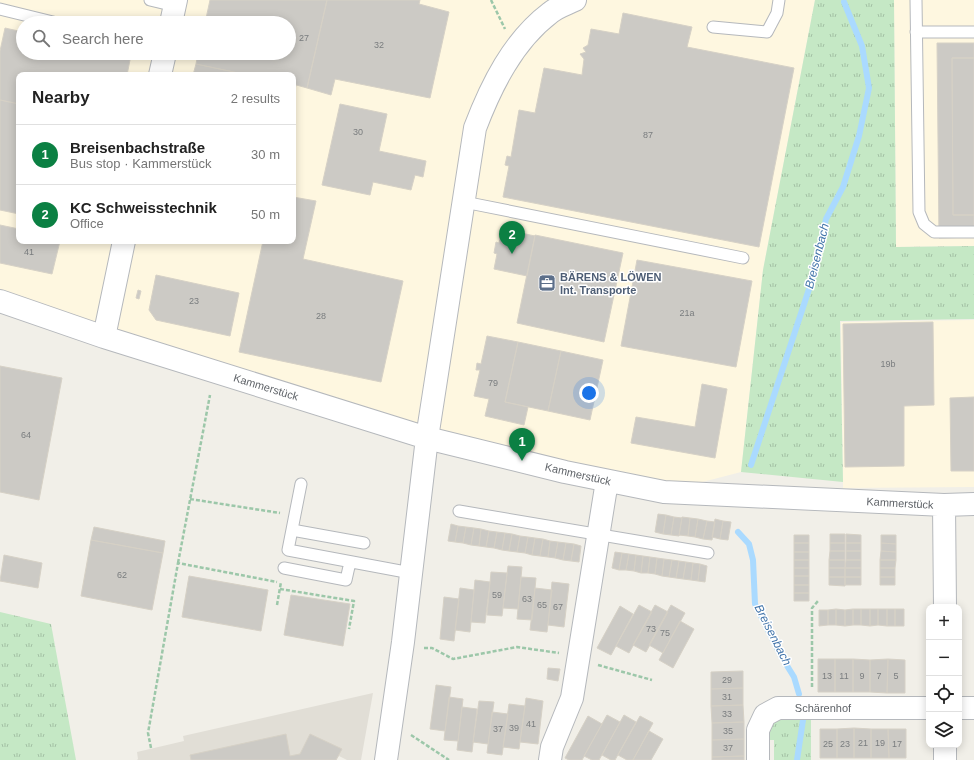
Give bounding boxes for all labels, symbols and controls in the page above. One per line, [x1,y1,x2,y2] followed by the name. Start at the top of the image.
[16,16,296,60] search box
[30,27,52,49] icon: search
[62,30,144,47] text: Search here
[299,33,309,43] house number: 27
[374,40,384,50] house number: 32
[32,88,90,107] text: Nearby
[231,91,280,106] text: 2 results
[353,127,363,137] house number: 30
[643,130,653,140] house number: 87
[70,139,205,156] text: Breisenbachstraße
[41,147,49,162] text: 1
[251,147,280,162] text: 30 m
[70,156,212,171] text: Bus stop · Kammerstück
[70,199,217,216] text: KC Schweisstechnik
[41,207,49,222] text: 2
[251,207,280,222] text: 50 m
[70,216,104,231] text: Office
[499,221,525,254] pin: 2
[802,222,832,290] water label: Breisenbach
[24,247,34,257] house number: 41
[560,271,662,296] place label: BÄRENS & LÖWEN Int. Transporte
[537,273,557,293] office icon: BÄRENS & LÖWEN Int. Transporte
[189,296,199,306] house number: 23
[679,308,695,318] house number: 21a
[316,311,326,321] house number: 28
[880,359,896,369] house number: 19b
[232,371,300,403] street label: Kammerstück
[488,378,498,388] house number: 79
[579,383,599,403] your location
[509,428,535,461] pin: 1
[21,430,31,440] house number: 64
[544,461,613,488] street label: Kammerstück
[866,495,934,511] street label: Kammerstück
[117,570,127,580] house number: 62
[492,590,502,600] house number: 59
[522,594,532,604] house number: 63
[537,600,547,610] house number: 65
[553,602,563,612] house number: 67
[752,602,795,668] water label: Breisenbach
[926,604,962,748] map controls
[926,604,962,640] button: +
[646,624,656,634] house number: 73
[660,628,670,638] house number: 75
[926,640,962,676] button: −
[822,671,832,681] house number: 13
[839,671,849,681] house number: 11
[859,671,865,681] house number: 9
[876,671,882,681] house number: 7
[893,671,899,681] house number: 5
[722,675,732,685] house number: 29
[926,676,962,712] button: locate
[722,692,732,702] house number: 31
[795,702,852,714] street label: Schärenhof
[722,709,732,719] house number: 33
[926,712,962,748] button: layers
[526,719,536,729] house number: 41
[509,723,519,733] house number: 39
[493,724,503,734] house number: 37
[723,726,733,736] house number: 35
[858,738,868,748] house number: 21
[875,738,885,748] house number: 19
[823,739,833,749] house number: 25
[840,739,850,749] house number: 23
[892,739,902,749] house number: 17
[723,743,733,753] house number: 37

